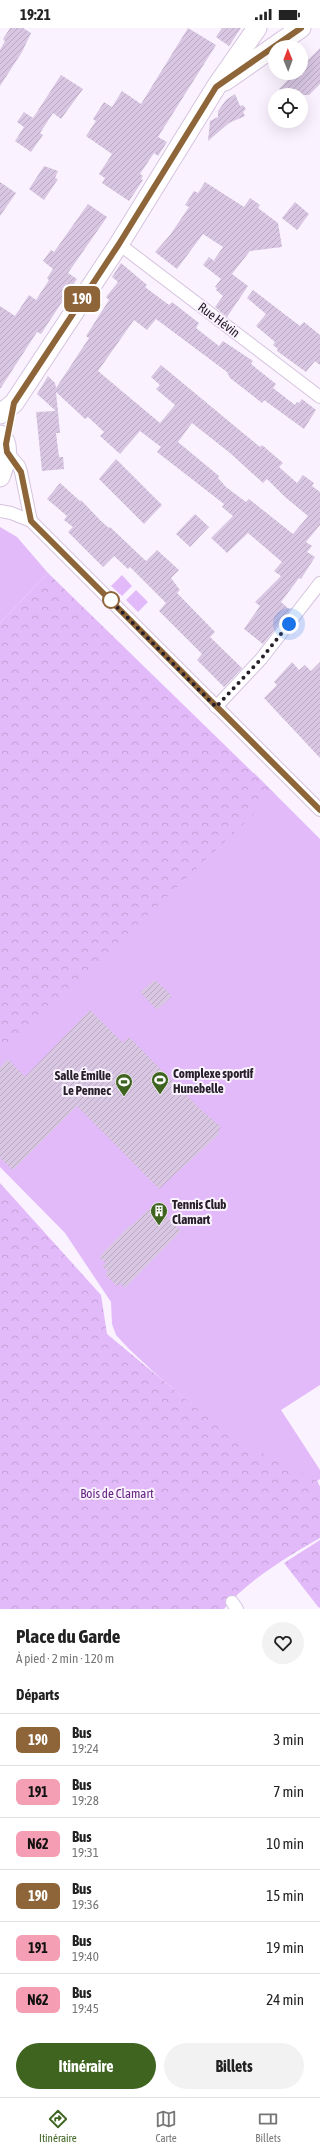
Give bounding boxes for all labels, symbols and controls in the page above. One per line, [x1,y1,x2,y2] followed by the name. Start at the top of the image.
[20,6,51,23] text: 19:21
[268,40,308,80] north arrow
[268,40,308,128] map controls
[268,88,308,128] button: locate
[59,286,105,312] line badge: 190
[72,291,92,307] text: 190
[195,299,243,341] street label: Rue Hévin
[102,591,120,609] unlabelled marker
[279,614,299,634] your location
[173,1066,254,1096] place label: Complexe sportif Hunebelle
[55,1068,111,1098] place label: Salle Émilie Le Pennec
[150,1070,170,1095] sports icon: Complexe sportif Hunebelle
[114,1072,134,1097] sports icon: Salle Émilie Le Pennec
[172,1197,227,1227] place label: Tennis Club Clamart
[149,1201,169,1226] building icon: Tennis Club Clamart
[80,1486,154,1501] park label: Bois de Clamart
[262,1622,304,1664] button: heart
[16,1625,120,1647] text: Place du Garde
[16,1651,114,1666] text: À pied · 2 min · 120 m
[16,1686,59,1703] text: Départs
[72,1724,92,1741] text: Bus
[273,1731,304,1748] text: 3 min
[28,1732,48,1748] text: 190
[72,1741,99,1756] text: 19:24
[72,1776,92,1793] text: Bus
[273,1783,304,1800] text: 7 min
[28,1784,48,1800] text: 191
[72,1793,99,1808] text: 19:28
[72,1828,92,1845] text: Bus
[266,1835,304,1852] text: 10 min
[27,1836,49,1852] text: N62
[72,1845,99,1860] text: 19:31
[72,1880,92,1897] text: Bus
[266,1887,304,1904] text: 15 min
[28,1888,48,1904] text: 190
[72,1897,99,1912] text: 19:36
[72,1932,92,1949] text: Bus
[266,1939,304,1956] text: 19 min
[28,1940,48,1956] text: 191
[72,1949,99,1964] text: 19:40
[72,1984,92,2001] text: Bus
[266,1991,304,2008] text: 24 min
[27,1992,49,2008] text: N62
[72,2001,99,2016] text: 19:45
[16,2043,156,2089] button: Itinéraire
[164,2043,304,2089] button: Billets
[39,2108,77,2144] tab: Itinéraire
[155,2108,177,2144] tab: Carte
[255,2108,281,2144] tab: Billets

